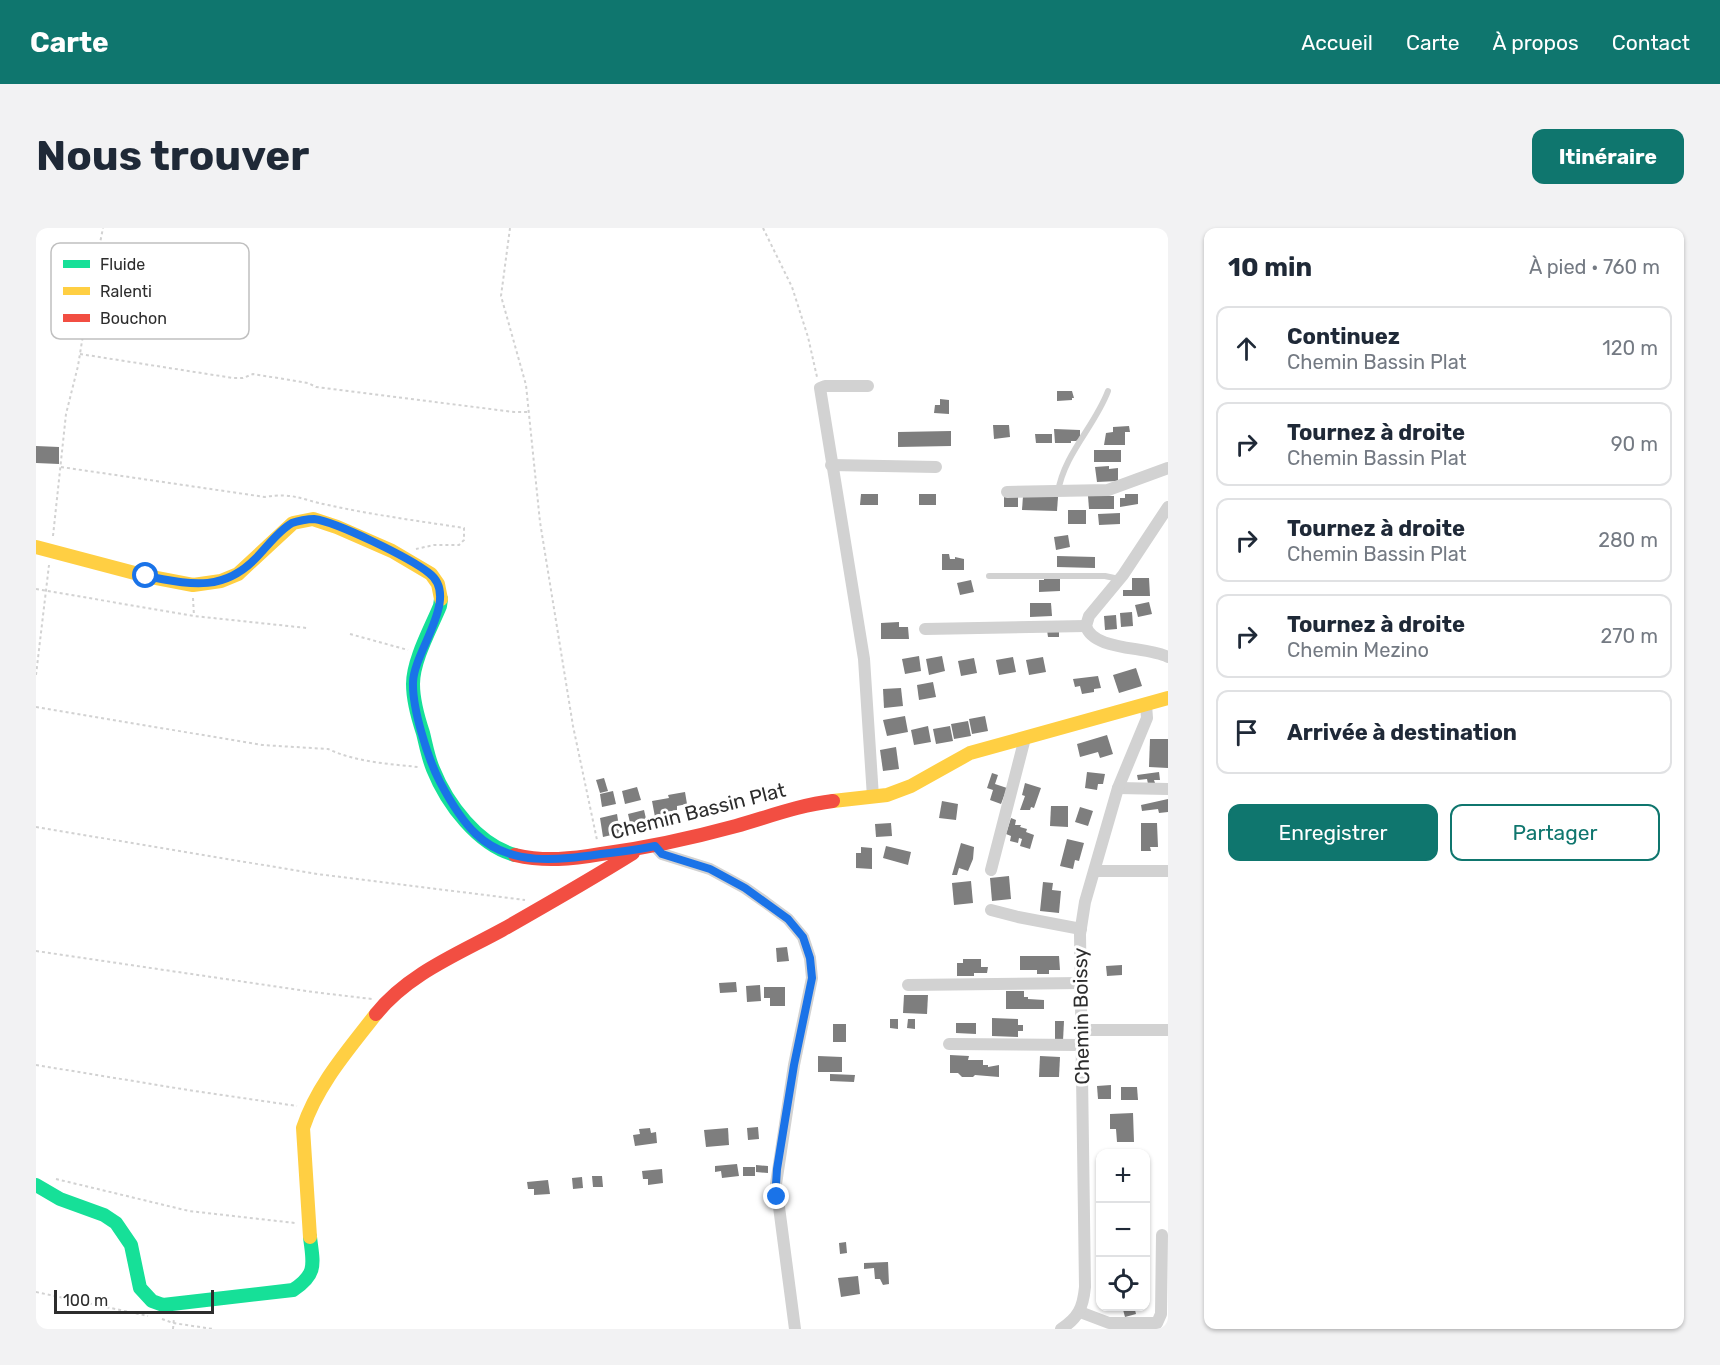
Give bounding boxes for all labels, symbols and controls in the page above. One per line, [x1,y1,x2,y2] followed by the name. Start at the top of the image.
[30,26,109,59] text: Carte
[1301,30,1373,55] text: Accueil
[1406,30,1459,55] text: Carte
[1492,30,1579,55] text: À propos
[1612,30,1690,55] text: Contact
[1532,129,1684,184] button: Itinéraire
[36,131,309,181] text: Nous trouver
[51,243,249,339] legend
[1228,252,1312,283] text: 10 min
[100,255,145,274] text: Fluide
[1529,255,1660,279] text: À pied · 760 m
[100,282,152,301] text: Ralenti
[100,309,167,328] text: Bouchon
[1287,323,1400,350] text: Continuez
[1230,332,1263,365] icon: ahead
[1602,336,1658,360] text: 120 m
[1287,350,1466,374] text: Chemin Bassin Plat
[1287,419,1465,446] text: Tournez à droite
[1230,428,1263,461] icon: right
[1611,432,1658,456] text: 90 m
[1287,446,1466,470] text: Chemin Bassin Plat
[1287,515,1465,542] text: Tournez à droite
[1230,524,1263,557] icon: right
[1598,528,1658,552] text: 280 m
[1287,542,1466,566] text: Chemin Bassin Plat
[132,562,158,588] route start
[1287,611,1465,638] text: Tournez à droite
[1230,620,1263,653] icon: right
[1601,624,1658,648] text: 270 m
[1287,638,1429,662] text: Chemin Mezino
[1230,716,1263,749] icon: arrive
[1287,719,1517,746] text: Arrivée à destination
[608,778,788,844] street label: Chemin Bassin Plat
[1228,804,1438,861] button: Enregistrer
[1450,804,1660,861] button: Partager
[1068,947,1094,1085] street label: Chemin Boissy
[1096,1149,1150,1311] map controls
[1096,1149,1150,1203] button: +
[763,1183,789,1209] route end
[1096,1203,1150,1257] button: −
[1096,1257,1150,1311] button: locate
[54,1287,214,1314] scale bar
[63,1291,108,1310] text: 100 m

